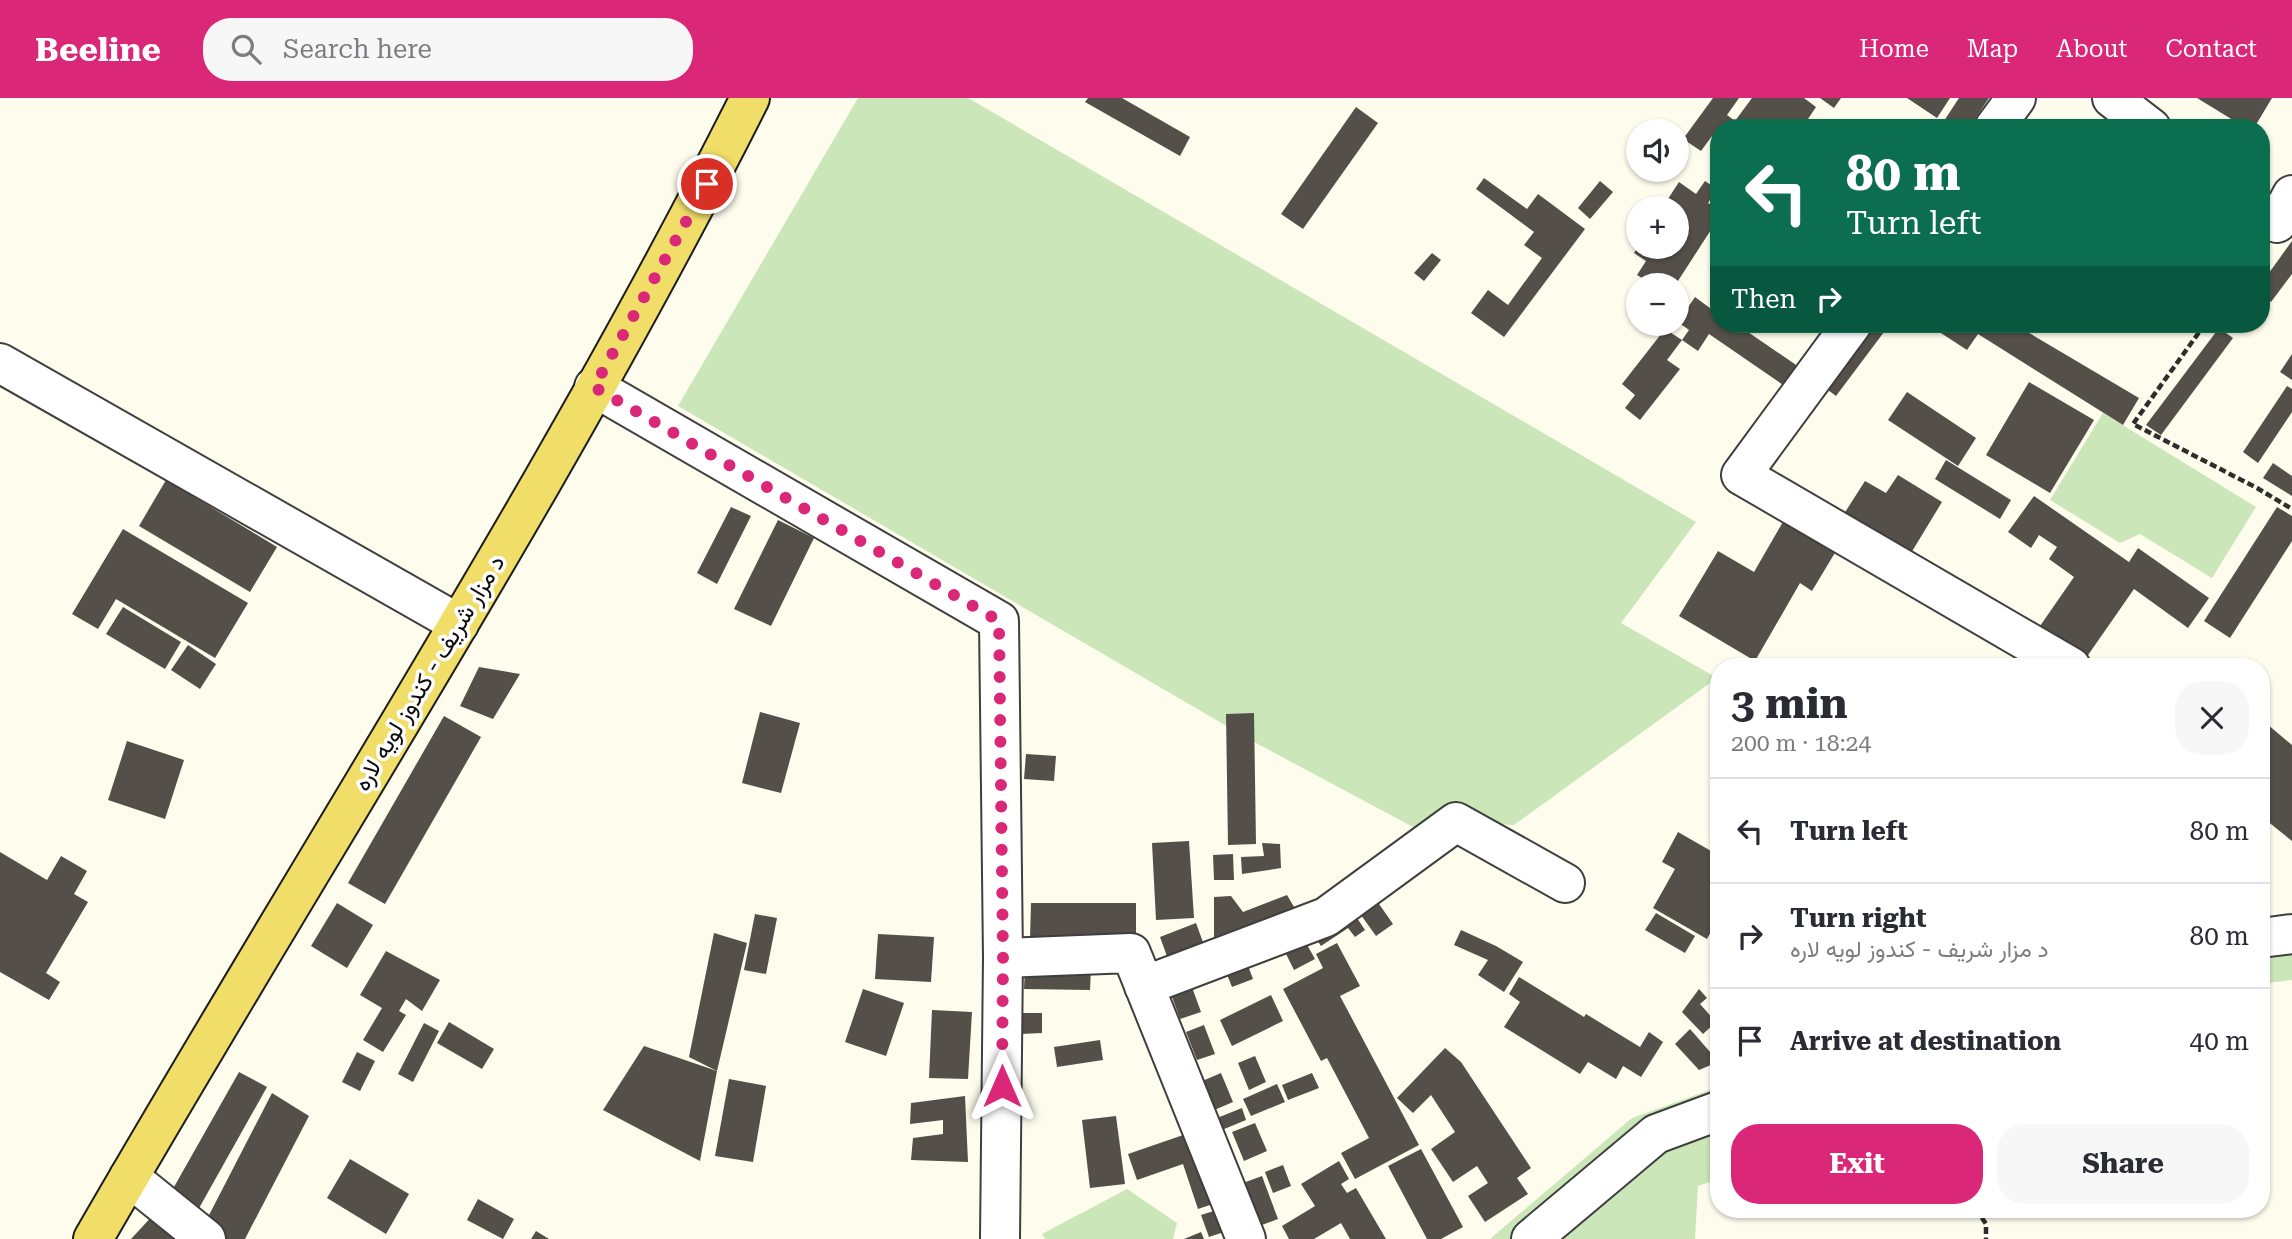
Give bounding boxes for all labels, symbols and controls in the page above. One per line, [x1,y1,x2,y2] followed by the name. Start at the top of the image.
[203,18,693,81] search box
[35,30,161,69] text: Beeline
[227,30,265,68] icon: search
[283,34,432,64] text: Search here
[1859,35,1929,63] text: Home
[1967,35,2018,63] text: Map
[2056,35,2127,63] text: About
[2165,35,2257,63] text: Contact
[1626,119,1689,336] map controls
[1626,119,1689,182] button: sound
[1846,145,1961,202] text: 80 m
[1731,147,1822,238] icon: left
[677,154,737,214] pin
[688,165,726,203] icon: arrive
[1626,196,1689,259] button: +
[1846,204,1981,242] text: Turn left
[1626,273,1689,336] button: −
[1810,280,1848,318] icon: right
[1731,284,1796,314] text: Then
[348,550,511,796] street label: د مزار شریف - کندوز لویه لاره
[1731,679,1848,728] text: 3 min
[2175,681,2249,755] button: close
[1731,730,1871,757] text: 200 m · 18:24
[1731,812,1769,850] icon: left
[1790,816,1908,846] text: Turn left
[2190,816,2249,846] text: 80 m
[1790,903,1926,933] text: Turn right
[1731,917,1769,955] icon: right
[2190,921,2249,951] text: 80 m
[1790,936,2049,963] text: د مزار شریف - کندوز لویه لاره
[1731,1022,1769,1060] icon: arrive
[1790,1026,2061,1056] text: Arrive at destination
[2190,1026,2249,1056] text: 40 m
[965,1049,1039,1123] position arrow
[1731,1124,1983,1204] button: Exit
[1997,1124,2249,1204] button: Share

